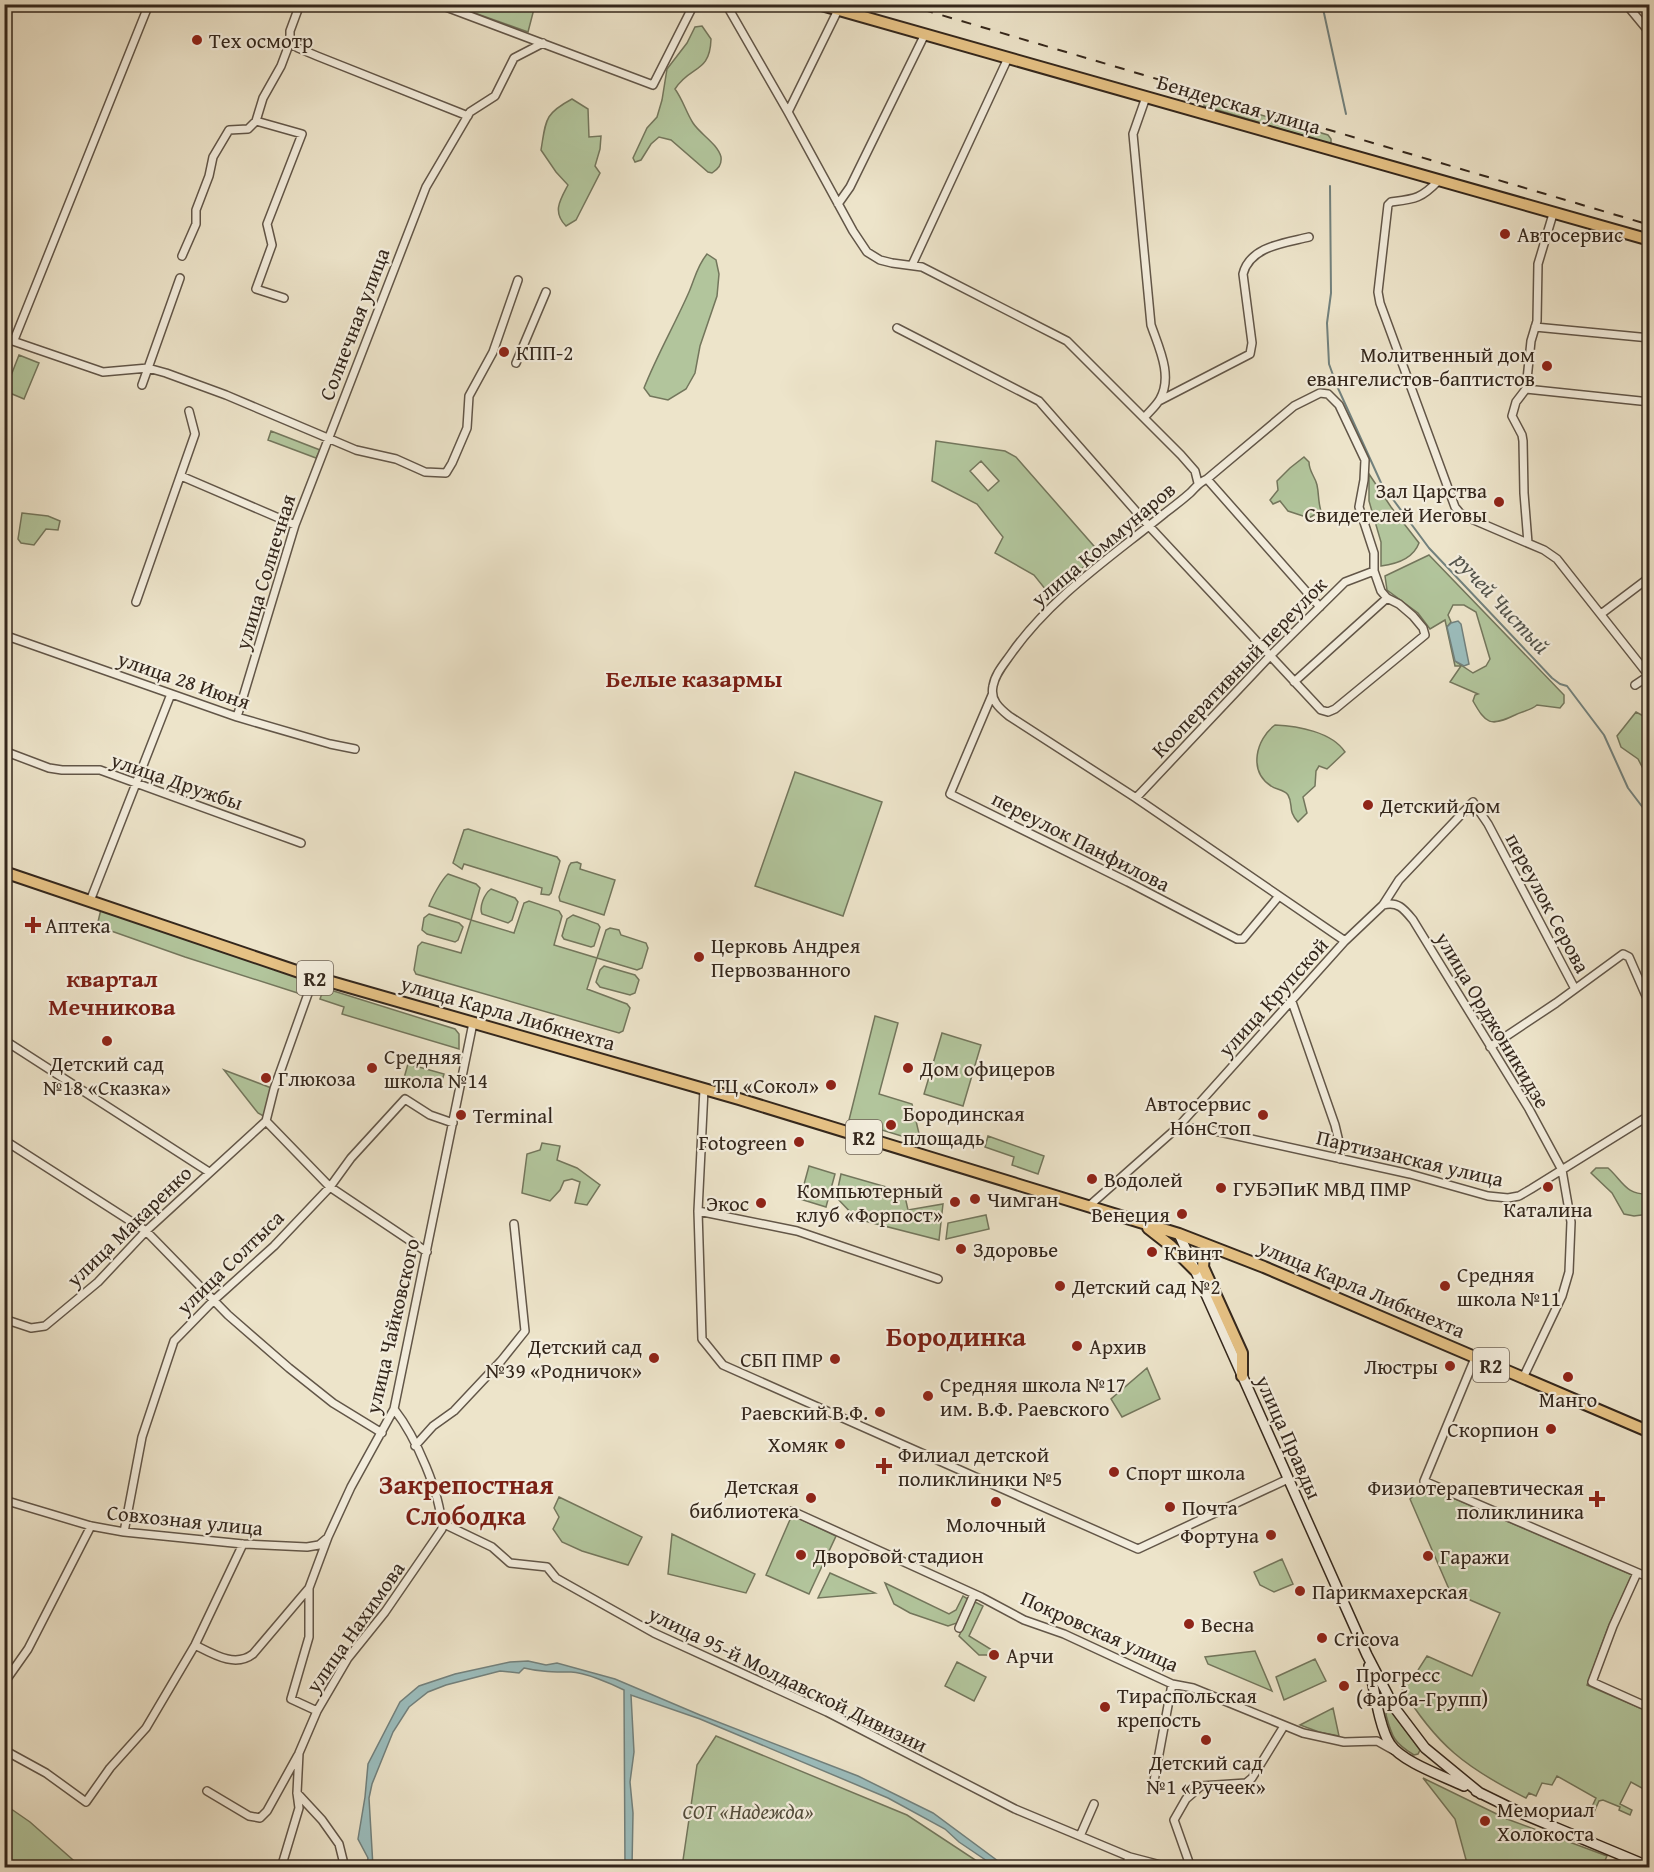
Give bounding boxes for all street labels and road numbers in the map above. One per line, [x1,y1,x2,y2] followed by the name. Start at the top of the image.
[1154,66,1324,142] street label: Бендерская улица
[311,243,397,405] street label: Солнечная улица
[1023,474,1182,614] street label: улица Коммунаров
[226,490,303,655] street label: улица Солнечная
[1144,570,1334,764] street label: Кооперативный переулок
[113,643,255,717] street label: улица 28 Июня
[106,744,247,818] street label: улица Дружбы
[987,783,1175,899] street label: переулок Панфилова
[1498,827,1598,979] street label: переулок Серова
[1427,925,1558,1114] street label: улица Орджоникидзе
[1210,930,1335,1064] street label: улица Крупской
[297,961,333,995] road number: R2
[396,967,619,1059] street label: улица Карла Либкнехта
[846,1120,882,1154] road number: R2
[1313,1121,1507,1195] street label: Партизанская улица
[59,1158,199,1295] street label: улица Макаренко
[168,1203,291,1322] street label: улица Солтыса
[1253,1230,1470,1346] street label: улица Карла Либкнехта
[357,1235,427,1418] street label: улица Чайковского
[1473,1348,1509,1382] road number: R2
[1247,1369,1330,1504] street label: улица Правды
[105,1496,265,1544] street label: Совхозная улица
[297,1555,412,1700] street label: улица Нахимова
[1016,1582,1184,1680] street label: Покровская улица
[642,1597,933,1760] street label: улица 95-й Молдавской Дивизии

